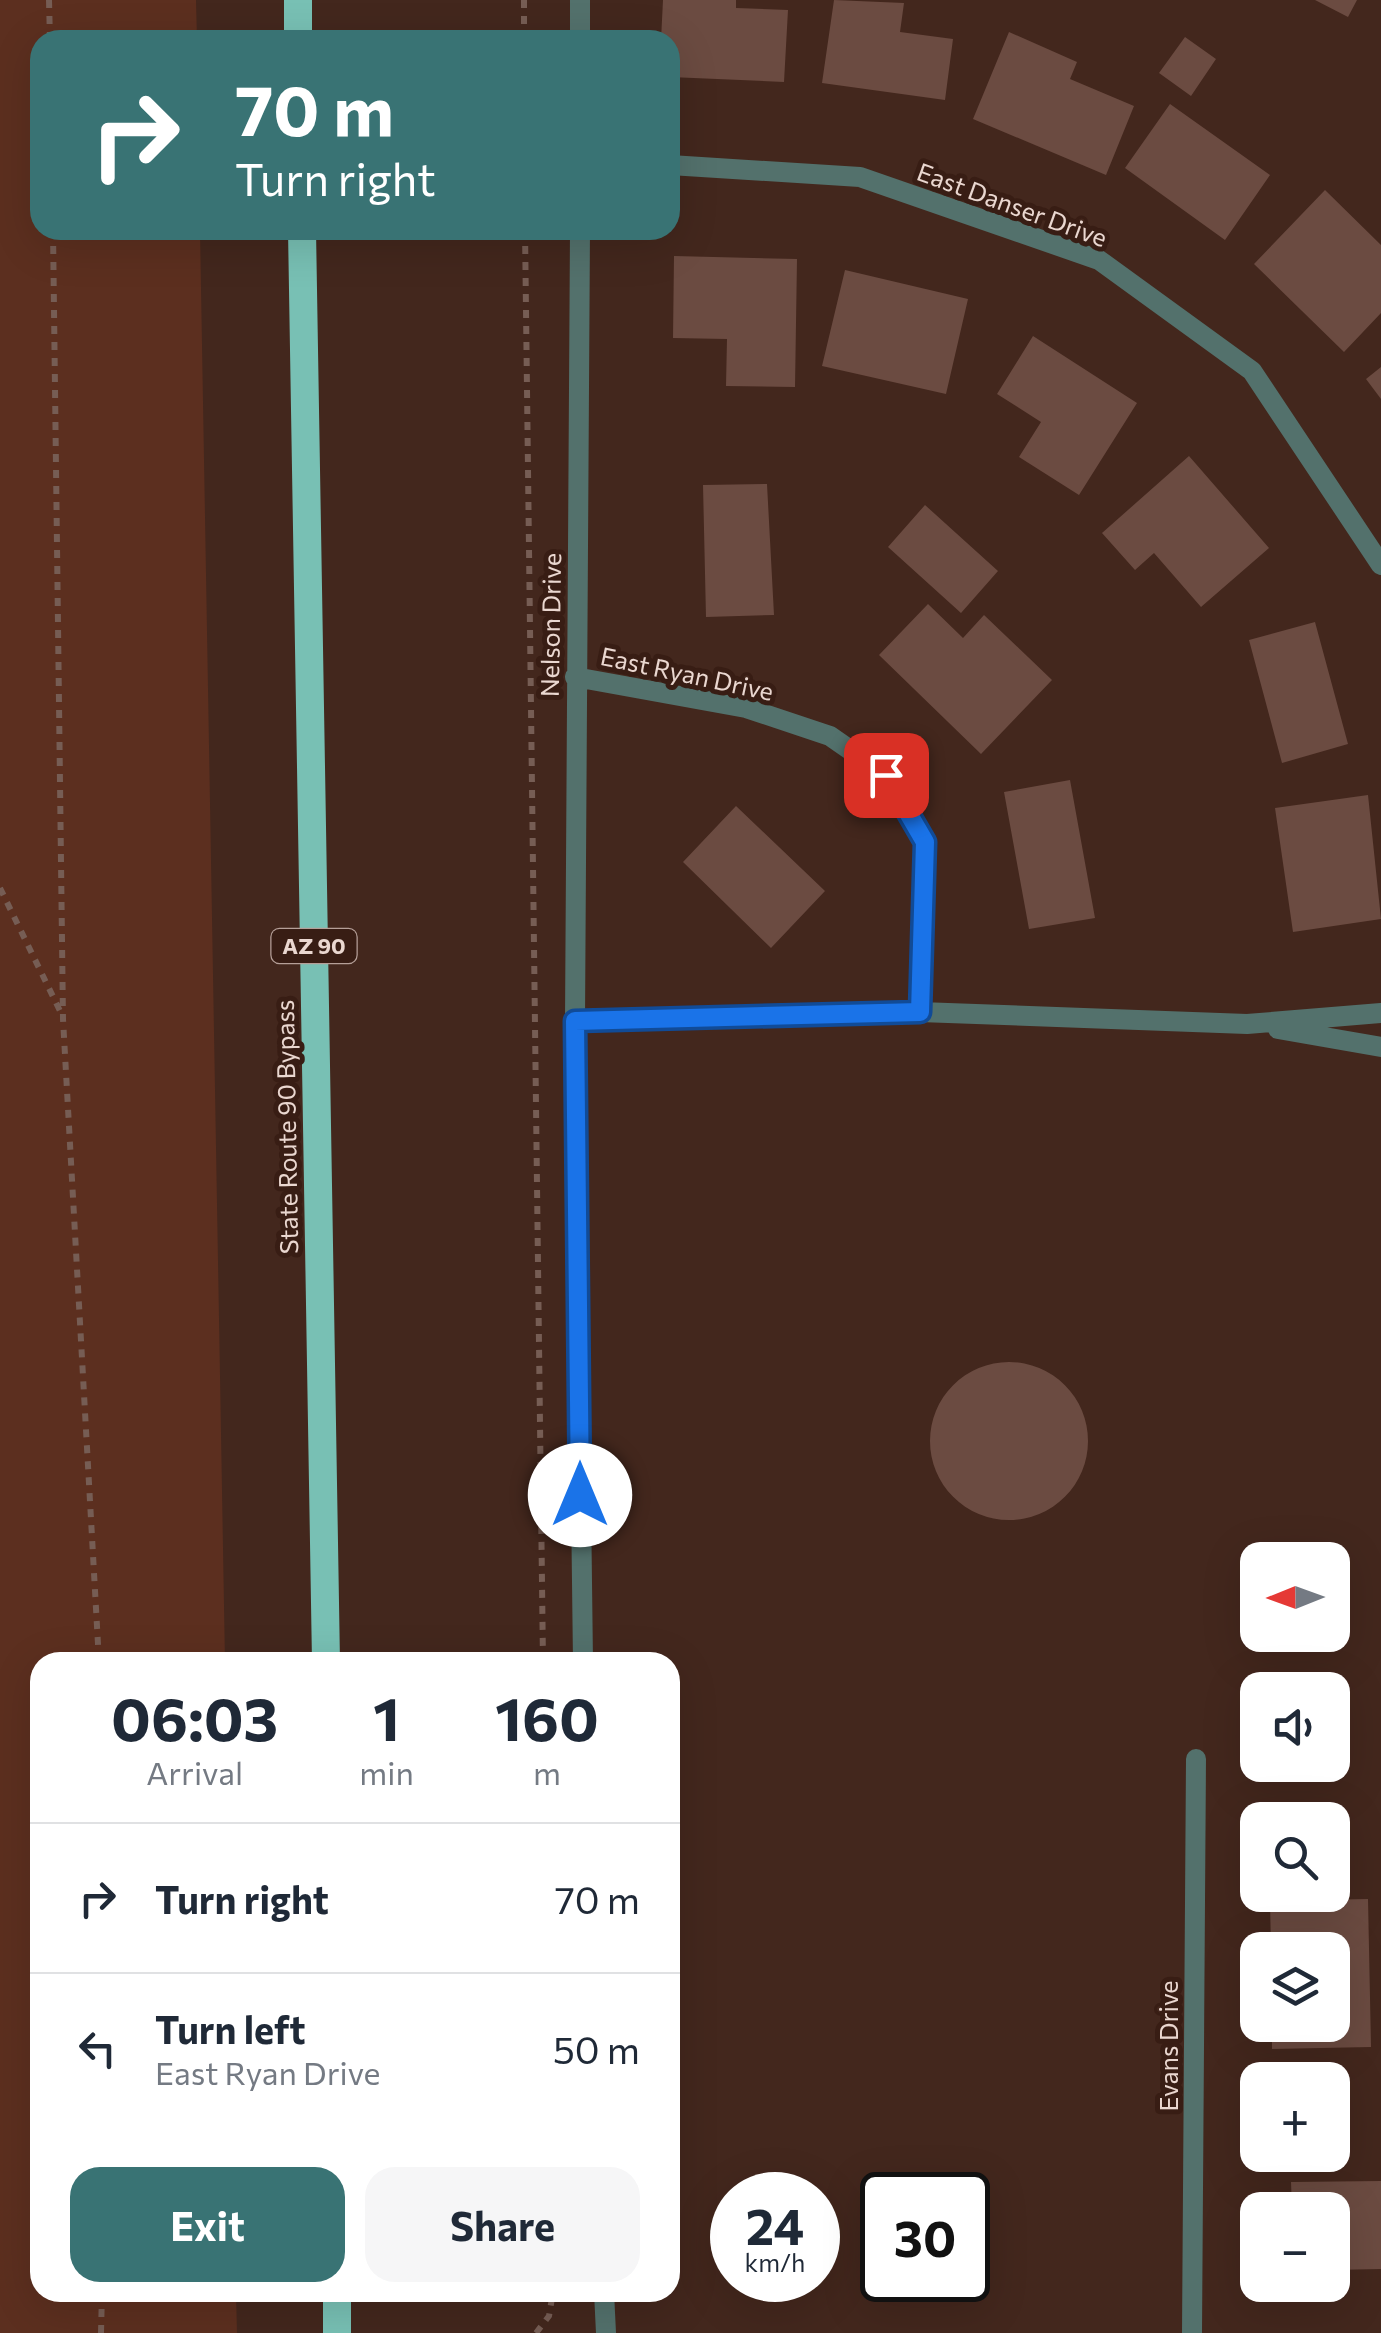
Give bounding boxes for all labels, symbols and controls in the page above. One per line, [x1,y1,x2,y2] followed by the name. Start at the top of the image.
[235,65,394,150] text: 70 m
[70,70,200,200] icon: right
[235,150,436,205] text: Turn right
[913,156,1111,252] street label: East Danser Drive
[534,553,566,697] street label: Nelson Drive
[598,640,776,706] street label: East Ryan Drive
[844,733,929,818] pin
[859,748,914,803] icon: arrive
[272,929,356,963] road number: AZ 90
[269,1000,303,1254] street label: State Route 90 Bypass
[528,1443,632,1547] position arrow
[1240,1542,1350,1652] north arrow
[1240,1542,1350,2302] map controls
[1240,1672,1350,1782] button: sound
[111,1680,278,1753] text: 06:03
[373,1680,400,1753] text: 1
[495,1680,599,1753] text: 160
[146,1752,243,1792] text: Arrival
[359,1752,414,1792] text: min
[533,1752,561,1792] text: m
[1240,1802,1350,1912] button: search
[70,1871,125,1926] icon: right
[155,1875,329,1922] text: Turn right
[555,1875,640,1922] text: 70 m
[1240,1932,1350,2042] button: layers
[1153,1981,1183,2111] street label: Evans Drive
[155,2005,306,2052] text: Turn left
[70,2021,125,2076] icon: left
[553,2025,640,2072] text: 50 m
[155,2052,380,2092] text: East Ryan Drive
[1240,2062,1350,2172] button: +
[70,2167,345,2282] button: Exit
[365,2167,640,2282] button: Share
[860,2172,990,2302] speed limit sign: 30
[1240,2192,1350,2302] button: −
[746,2194,804,2255] text: 24
[745,2247,805,2277] text: km/h

